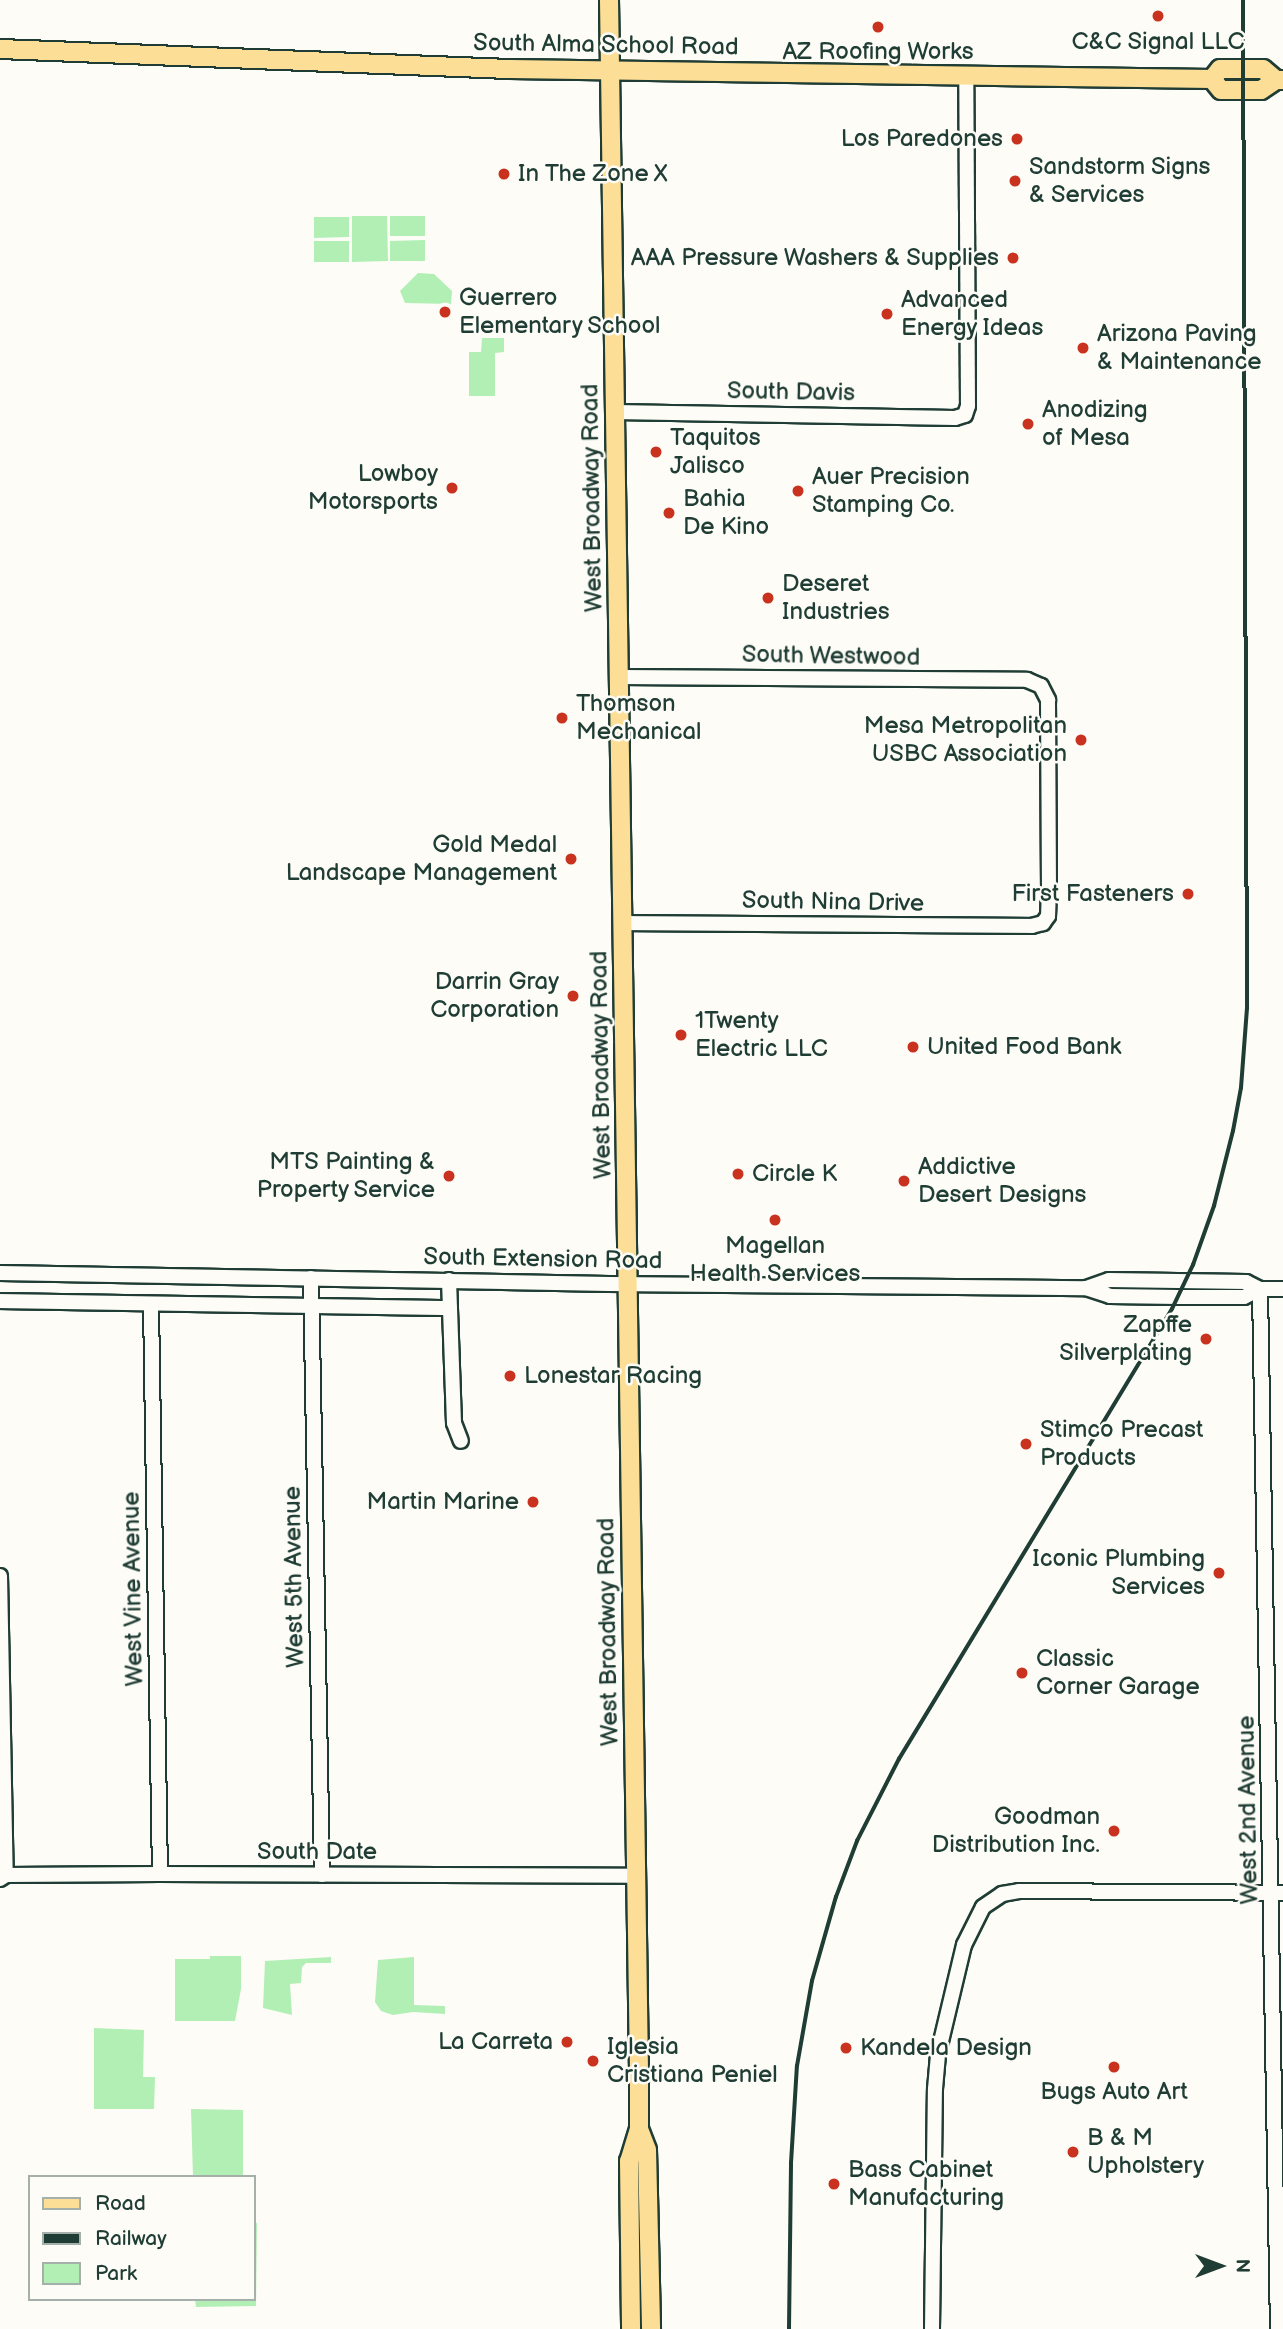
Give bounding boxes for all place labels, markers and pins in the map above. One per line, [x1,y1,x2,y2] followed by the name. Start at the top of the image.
[1150,8,1166,24] marker: C&C Signal LLC
[870,19,886,35] marker: AZ Roofing Works
[1071,28,1245,56] place label: C&C Signal LLC
[782,38,974,66] place label: AZ Roofing Works
[841,125,1003,153] place label: Los Paredones
[1009,131,1025,147] marker: Los Paredones
[1029,153,1211,209] place label: Sandstorm Signs & Services
[518,160,669,188] place label: In The Zone X
[496,166,512,182] marker: In The Zone X
[1007,173,1023,189] marker: Sandstorm Signs & Services
[629,244,999,272] place label: AAA Pressure Washers & Supplies
[1005,250,1021,266] marker: AAA Pressure Washers & Supplies
[459,284,662,340] place label: Guerrero Elementary School
[901,286,1045,342] place label: Advanced Energy Ideas
[437,304,453,320] marker: Guerrero Elementary School
[879,306,895,322] marker: Advanced Energy Ideas
[1097,320,1261,376] place label: Arizona Paving & Maintenance
[1075,340,1091,356] marker: Arizona Paving & Maintenance
[1042,396,1148,452] place label: Anodizing of Mesa
[1020,416,1036,432] marker: Anodizing of Mesa
[670,424,761,480] place label: Taquitos Jalisco
[648,444,664,460] marker: Taquitos Jalisco
[308,460,438,516] place label: Lowboy Motorsports
[812,463,970,519] place label: Auer Precision Stamping Co.
[444,480,460,496] marker: Lowboy Motorsports
[790,483,806,499] marker: Auer Precision Stamping Co.
[683,485,769,541] place label: Bahia De Kino
[661,505,677,521] marker: Bahia De Kino
[782,570,890,626] place label: Deseret Industries
[760,590,776,606] marker: Deseret Industries
[576,690,701,746] place label: Thomson Mechanical
[554,710,570,726] marker: Thomson Mechanical
[864,712,1067,768] place label: Mesa Metropolitan USBC Association
[1073,732,1089,748] marker: Mesa Metropolitan USBC Association
[286,831,557,887] place label: Gold Medal Landscape Management
[563,851,579,867] marker: Gold Medal Landscape Management
[1011,880,1174,908] place label: First Fasteners
[1180,886,1196,902] marker: First Fasteners
[430,968,559,1024] place label: Darrin Gray Corporation
[565,988,581,1004] marker: Darrin Gray Corporation
[695,1007,828,1063] place label: 1Twenty Electric LLC
[673,1027,689,1043] marker: 1Twenty Electric LLC
[927,1033,1121,1061] place label: United Food Bank
[905,1039,921,1055] marker: United Food Bank
[255,1148,435,1204] place label: MTS Painting & Property Service
[918,1153,1086,1209] place label: Addictive Desert Designs
[752,1160,837,1188] place label: Circle K
[730,1166,746,1182] marker: Circle K
[441,1168,457,1184] marker: MTS Painting & Property Service
[896,1173,912,1189] marker: Addictive Desert Designs
[767,1212,783,1228] marker: Magellan Health Services
[689,1232,861,1288] place label: Magellan Health Services
[1059,1311,1192,1367] place label: Zapffe Silverplating
[1198,1331,1214,1347] marker: Zapffe Silverplating
[524,1362,702,1390] place label: Lonestar Racing
[502,1368,518,1384] marker: Lonestar Racing
[1040,1416,1203,1472] place label: Stimco Precast Products
[1018,1436,1034,1452] marker: Stimco Precast Products
[366,1488,519,1516] place label: Martin Marine
[525,1494,541,1510] marker: Martin Marine
[1032,1545,1205,1601] place label: Iconic Plumbing Services
[1211,1565,1227,1581] marker: Iconic Plumbing Services
[1036,1645,1200,1701] place label: Classic Corner Garage
[1014,1665,1030,1681] marker: Classic Corner Garage
[932,1803,1100,1859] place label: Goodman Distribution Inc.
[1106,1823,1122,1839] marker: Goodman Distribution Inc.
[438,2028,553,2056] place label: La Carreta
[607,2033,777,2089] place label: Iglesia Cristiana Peniel
[559,2034,575,2050] marker: La Carreta
[860,2034,1032,2062] place label: Kandela Design
[838,2040,854,2056] marker: Kandela Design
[585,2053,601,2069] marker: Iglesia Cristiana Peniel
[1106,2059,1122,2075] marker: Bugs Auto Art
[1040,2078,1188,2106] place label: Bugs Auto Art
[1087,2124,1204,2180] place label: B & M Upholstery
[1065,2144,1081,2160] marker: B & M Upholstery
[848,2156,1004,2212] place label: Bass Cabinet Manufacturing
[826,2176,842,2192] marker: Bass Cabinet Manufacturing

